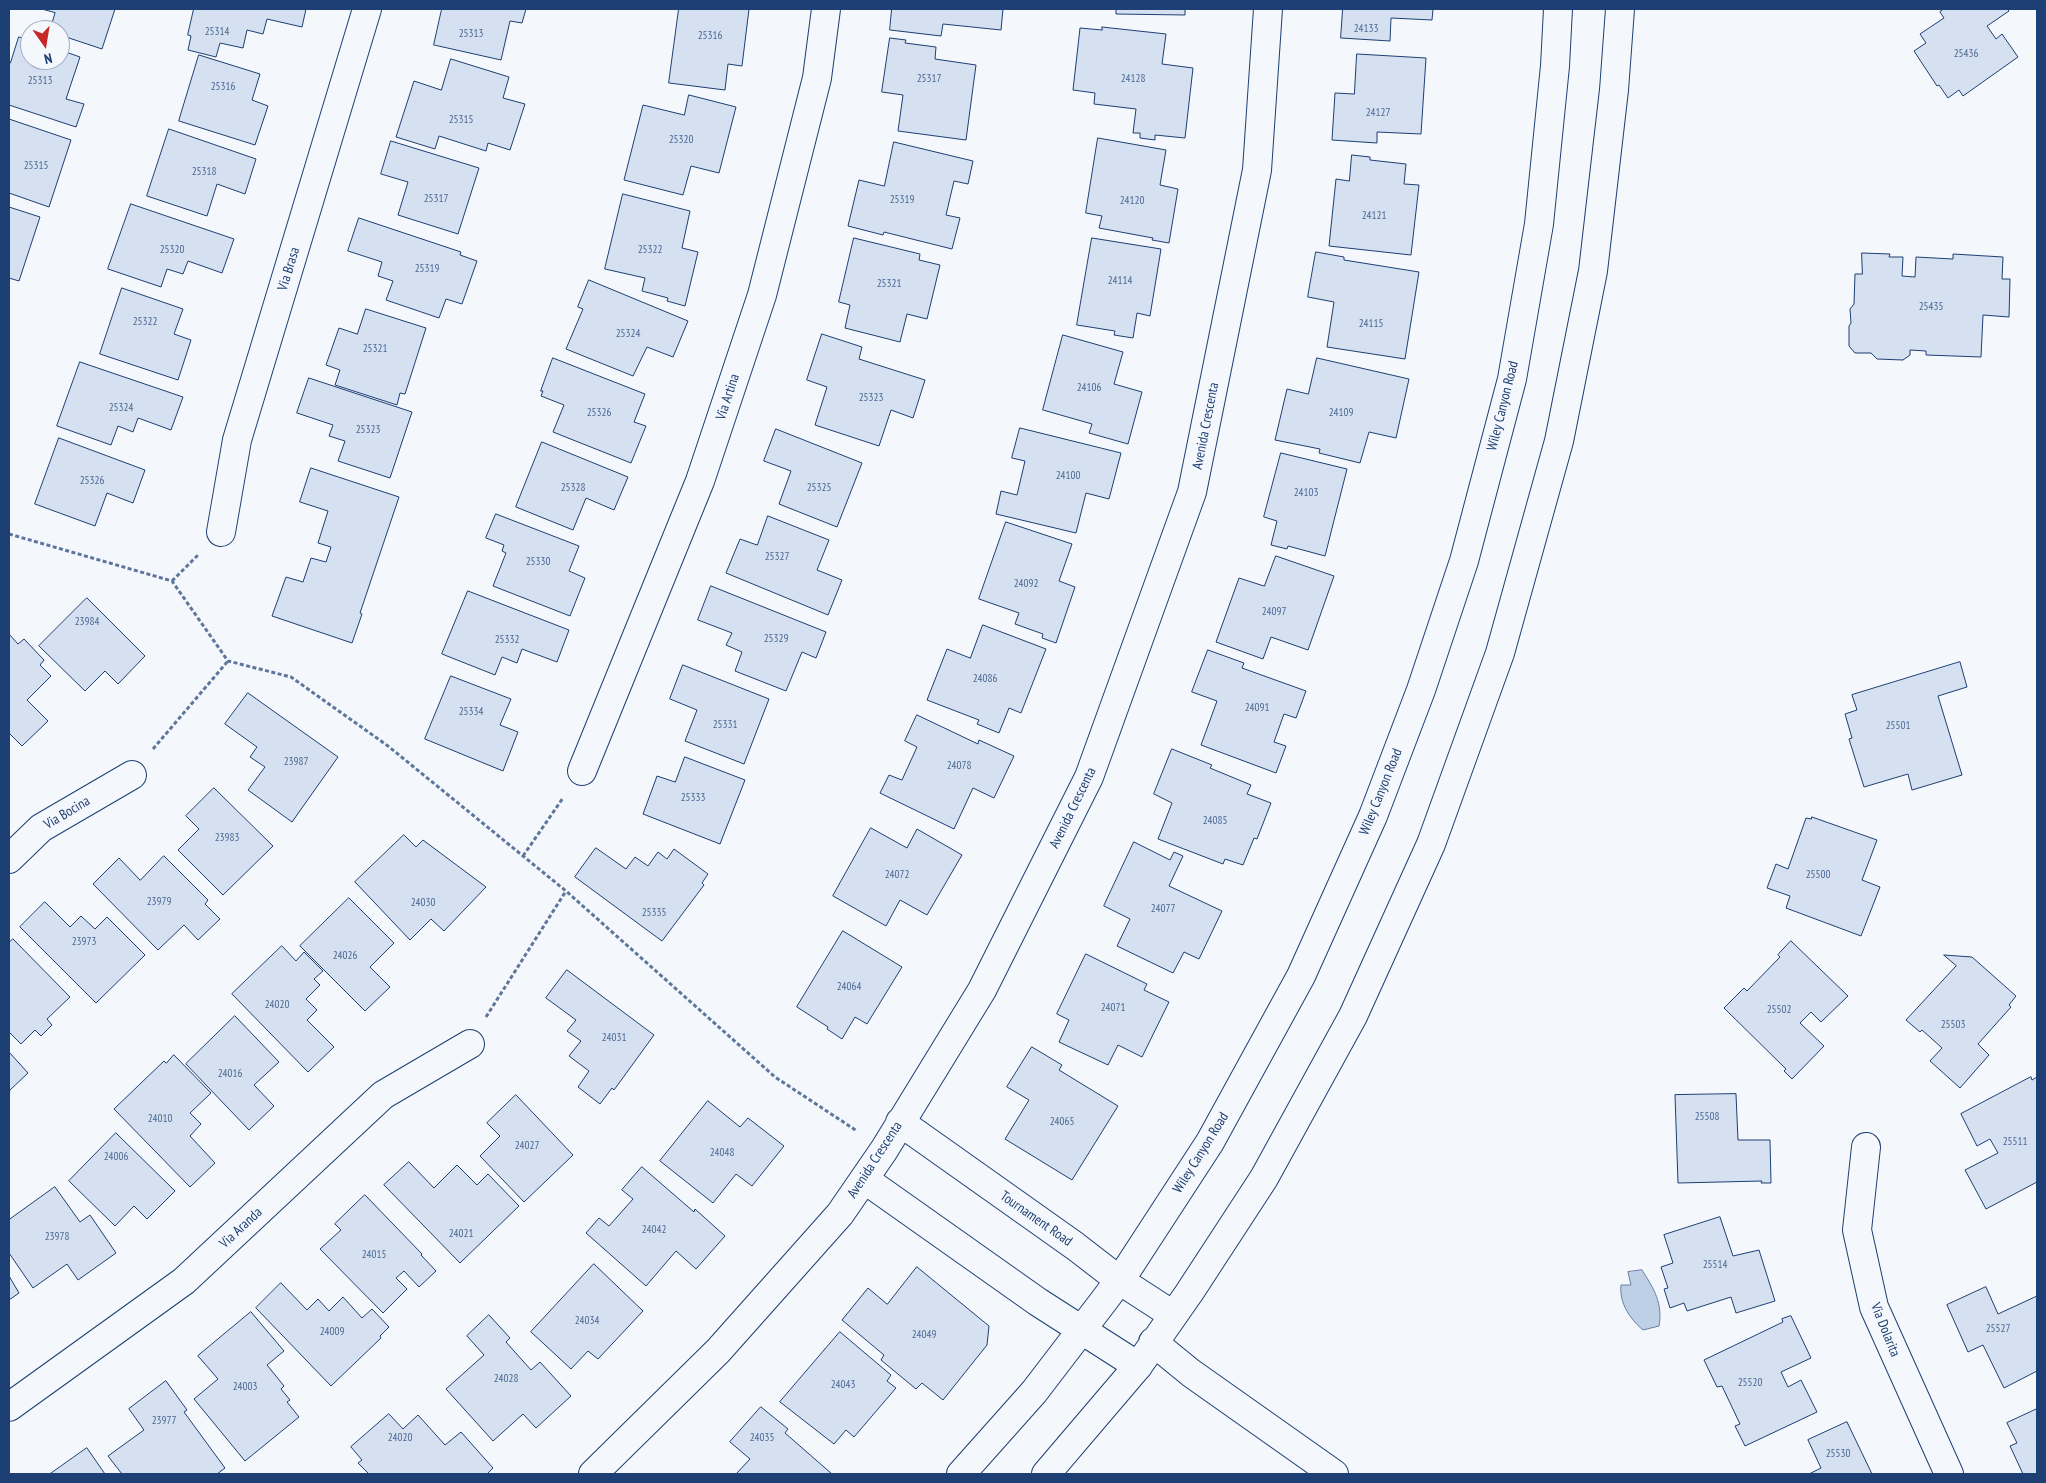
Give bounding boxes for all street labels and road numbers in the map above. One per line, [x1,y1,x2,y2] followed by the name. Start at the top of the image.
[274,245,304,293] street label: Via Brasa
[1484,359,1522,453] street label: Wiley Canyon Road
[713,372,743,422] street label: Via Artina
[1189,381,1223,471] street label: Avenida Crescenta
[1356,746,1406,838] street label: Wiley Canyon Road
[1046,765,1100,851] street label: Avenida Crescenta
[41,793,93,833] street label: Via Bocina
[1170,1110,1232,1196] street label: Wiley Canyon Road
[844,1119,906,1201] street label: Avenida Crescenta
[997,1188,1075,1250] street label: Tournament Road
[216,1204,266,1252] street label: Via Aranda
[1867,1301,1903,1359] street label: Via Dolarita

